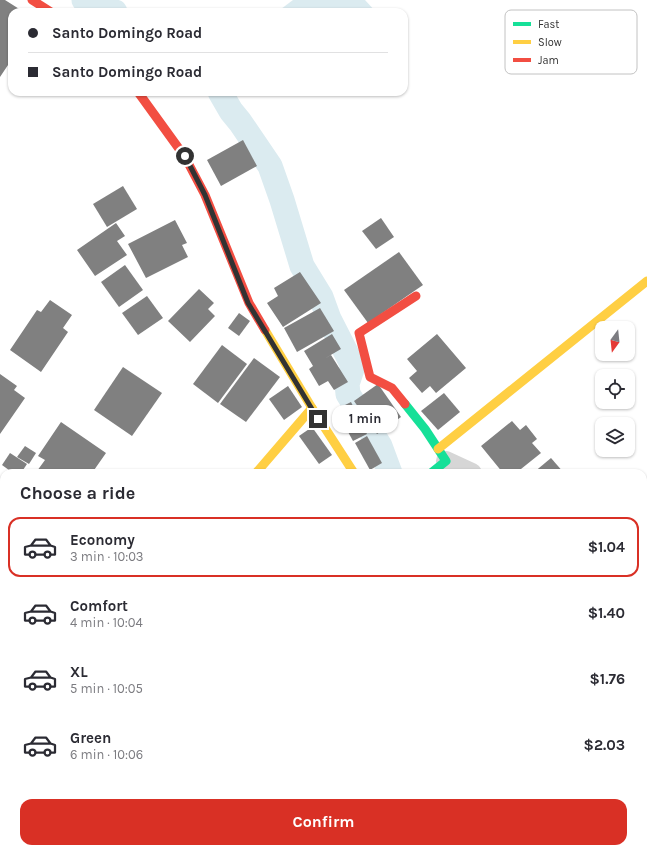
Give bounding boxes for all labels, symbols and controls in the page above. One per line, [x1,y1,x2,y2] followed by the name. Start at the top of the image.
[505,10,637,74] legend
[538,18,559,31] text: Fast
[52,24,202,42] text: Santo Domingo Road
[538,36,562,49] text: Slow
[538,54,559,67] text: Jam
[52,63,202,81] text: Santo Domingo Road
[176,147,194,165] route start
[595,321,635,361] north arrow
[595,321,635,457] map controls
[595,369,635,409] button: locate
[332,405,398,433] callout: 1 min
[309,410,327,428] route end
[349,411,381,426] text: 1 min
[595,417,635,457] button: layers
[20,482,135,504] text: Choose a ride
[22,529,58,565] icon: car
[70,531,135,549] text: Economy
[588,538,625,556] text: $1.04
[70,549,144,564] text: 3 min · 10:03
[22,595,58,631] icon: car
[70,597,128,615] text: Comfort
[588,604,625,622] text: $1.40
[70,615,143,630] text: 4 min · 10:04
[22,661,58,697] icon: car
[70,663,88,681] text: XL
[590,670,625,688] text: $1.76
[70,681,143,696] text: 5 min · 10:05
[22,727,58,763] icon: car
[70,729,111,747] text: Green
[584,736,625,754] text: $2.03
[70,747,143,762] text: 6 min · 10:06
[20,799,627,845] button: Confirm

